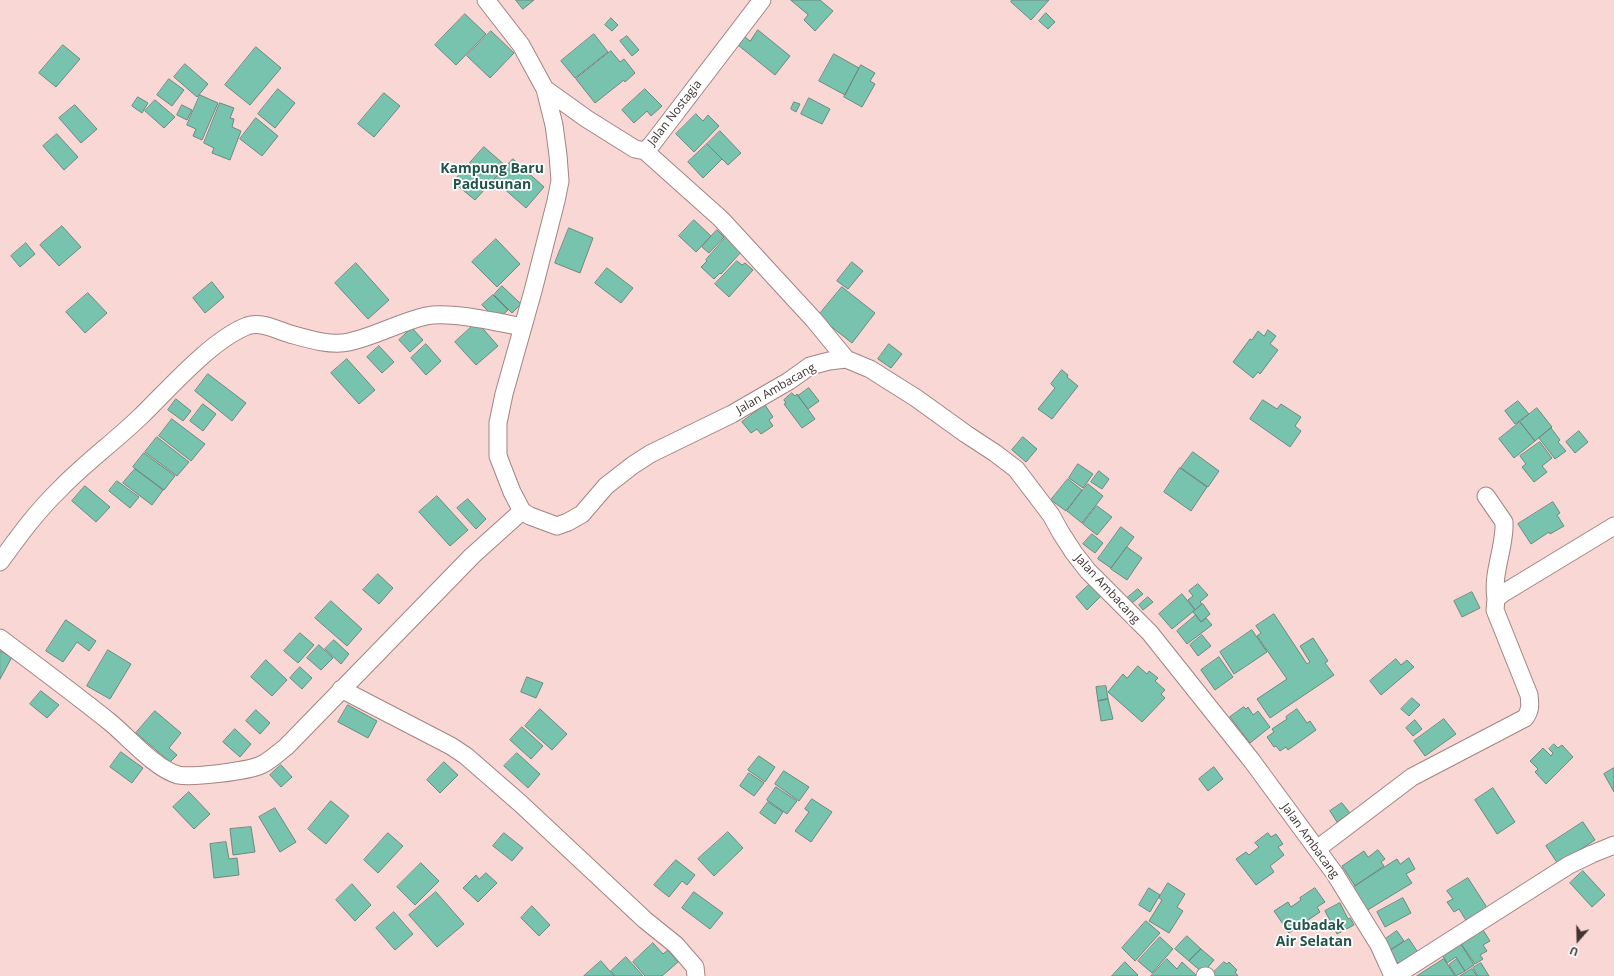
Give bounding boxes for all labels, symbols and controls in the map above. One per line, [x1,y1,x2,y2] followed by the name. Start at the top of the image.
[645,77,705,149] street label: Jalan Nostagia
[440,161,544,194] district label: Kampung Baru Padusunan
[734,360,818,418] street label: Jalan Ambacang
[1071,552,1143,626] street label: Jalan Ambacang
[1278,801,1342,881] street label: Jalan Ambacang
[1276,918,1352,950] district label: Cubadak Air Selatan
[1558,920,1598,960] north arrow
[1567,943,1580,960] text: U

